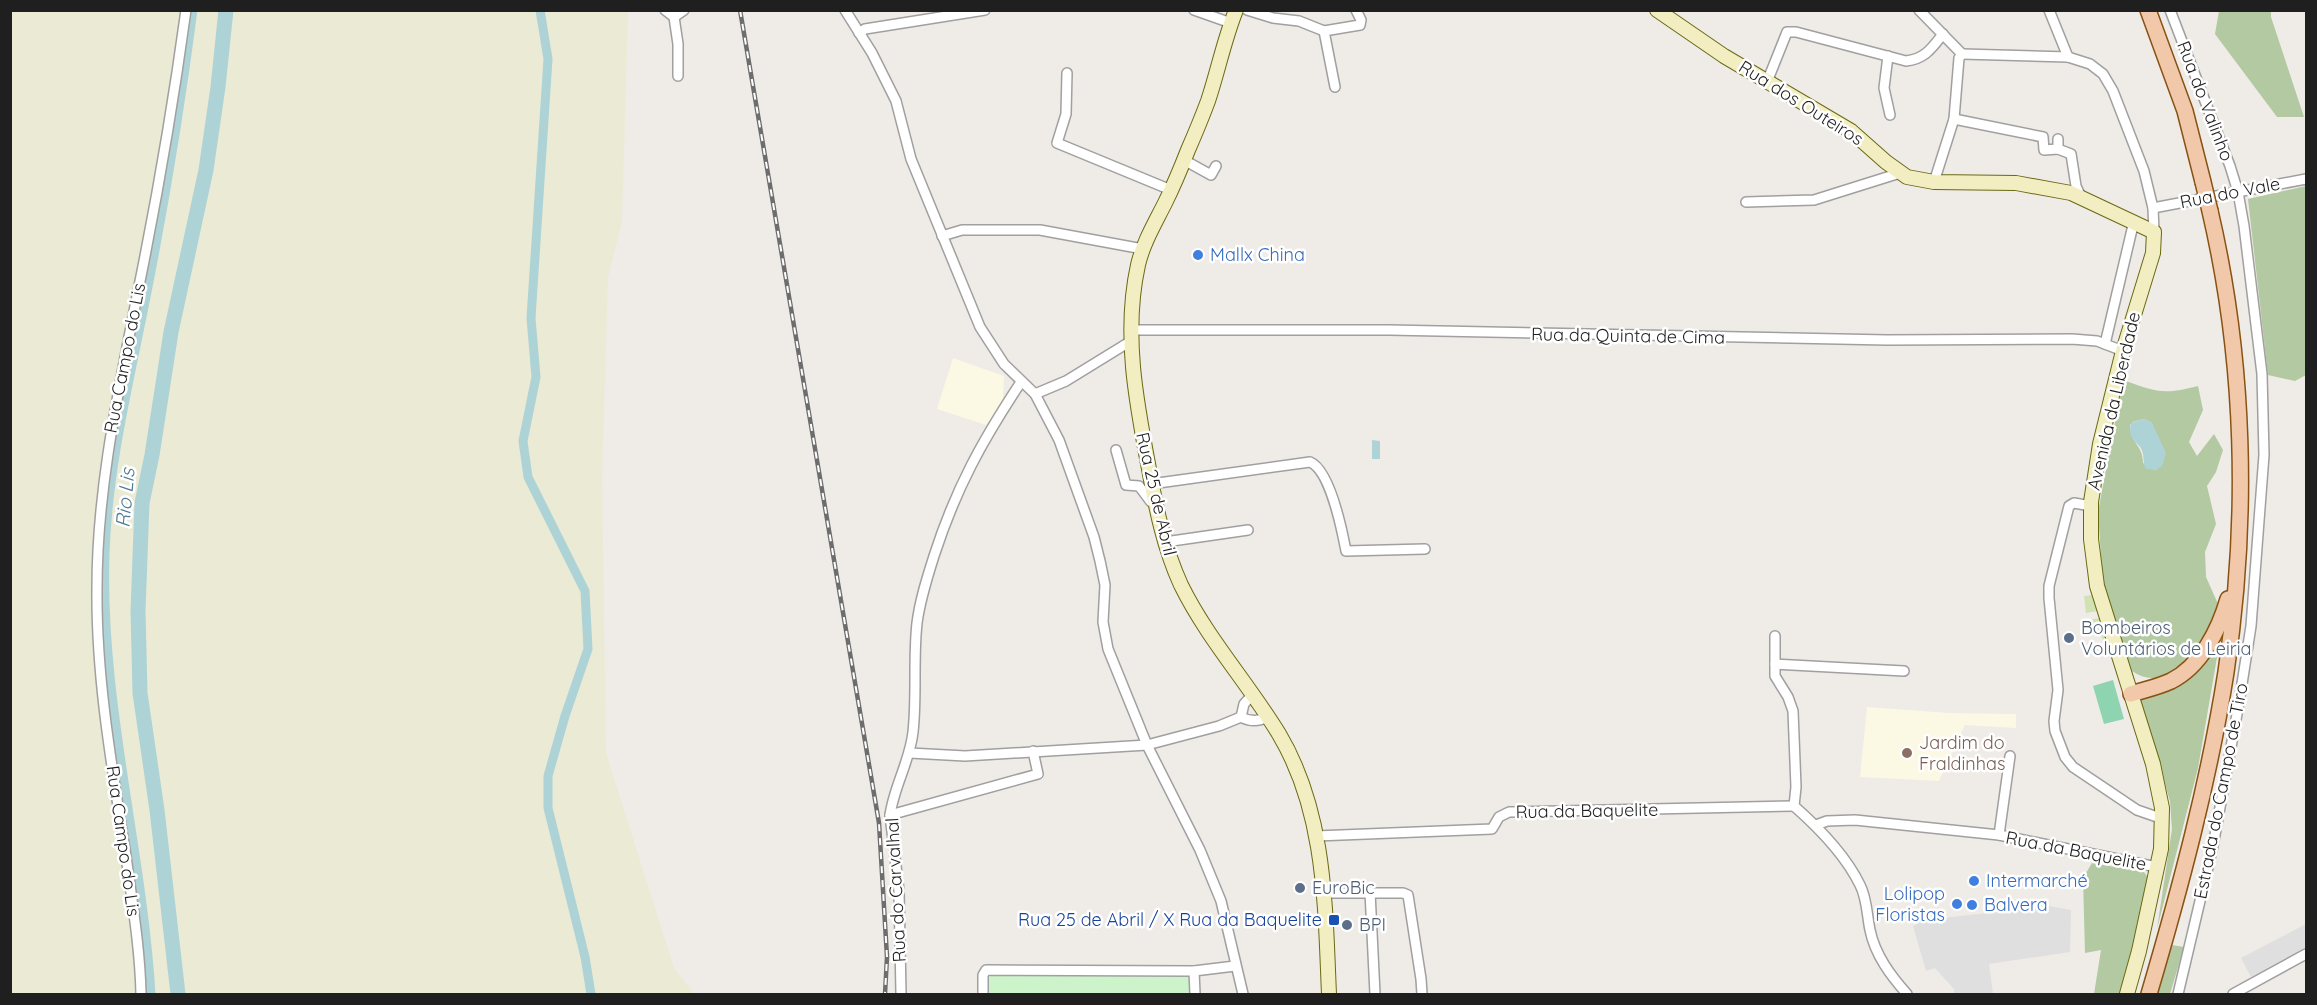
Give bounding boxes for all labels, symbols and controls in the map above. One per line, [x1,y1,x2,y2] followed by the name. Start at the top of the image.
[2172,38,2239,164] street label: Rua do Valinho
[1735,55,1868,150] street label: Rua dos Outeiros
[2178,172,2282,213] street label: Rua do Vale
[1210,243,1305,266] place label: Mallx China
[1191,248,1205,262] marker: Mallx China
[99,281,150,435] street label: Rua Campo do Lis
[2082,309,2145,492] street label: Avenida da Liberdade
[1531,322,1725,349] street label: Rua da Quinta de Cima
[1131,430,1182,558] street label: Rua 25 de Abril
[109,466,140,529] water label: Rio Lis
[2081,616,2251,660] place label: Bombeiros Voluntários de Leiria
[2062,631,2076,645] marker: Bombeiros Voluntários de Leiria
[2188,681,2253,901] street label: Estrada do Campo de Tiro
[1919,731,2005,775] place label: Jardim do Fraldinhas
[1900,746,1914,760] marker: Jardim do Fraldinhas
[102,764,145,918] street label: Rua Campo do Lis
[1515,798,1659,823] street label: Rua da Baquelite
[880,817,911,963] street label: Rua do Carvalhal
[2004,826,2148,875] street label: Rua da Baquelite
[1986,869,2088,892] place label: Intermarché
[1967,874,1981,888] marker: Intermarché
[1312,876,1375,899] place label: EuroBic
[1293,881,1307,895] marker: EuroBic
[1875,882,1945,926] place label: Lolipop Floristas
[1984,893,2048,916] place label: Balvera
[1950,897,1964,911] marker: Lolipop Floristas
[1965,898,1979,912] marker: Balvera
[1018,908,1322,931] place label: Rua 25 de Abril / X Rua da Baquelite
[1327,913,1341,927] marker: Rua 25 de Abril / X Rua da Baquelite
[1359,913,1386,936] place label: BPI
[1340,918,1354,932] marker: BPI

